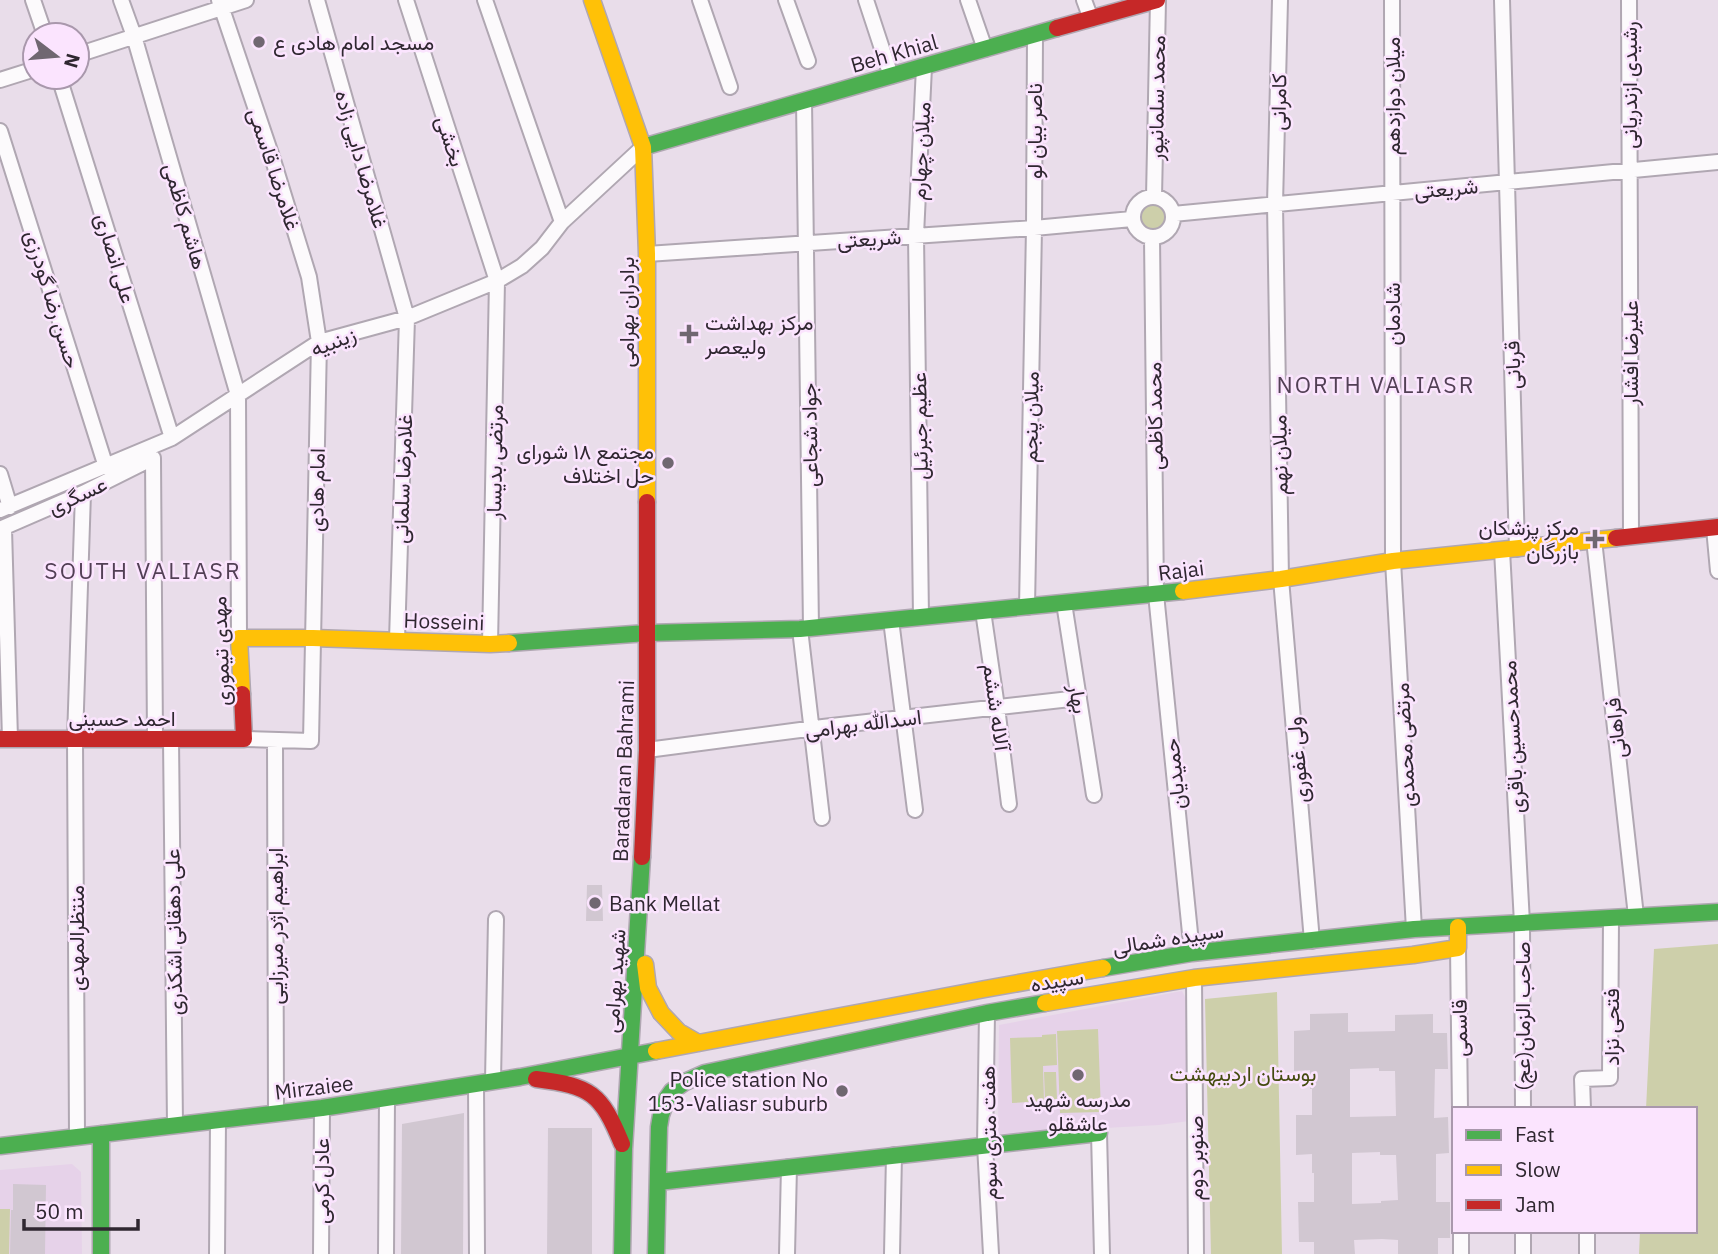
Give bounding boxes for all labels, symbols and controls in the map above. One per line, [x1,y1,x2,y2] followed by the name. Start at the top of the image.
[21,21,91,91] north arrow
[1615,21,1643,149] street label: رشیدی ازندریانی
[847,27,941,79] street label: Beh Khial
[273,28,434,57] place label: مسجد امام هادی ع
[251,34,267,50] marker: مسجد امام هادی ع
[1141,35,1172,162] street label: محمد سلمانپور
[1378,37,1407,155] street label: میلان دوازدهم
[59,51,86,71] text: N
[1264,73,1292,131] street label: کامرانی
[1020,83,1048,179] street label: ناصر بیان لو
[329,87,395,231] street label: غلامرضا دایی زاده
[903,101,938,201] street label: میلان چهارم
[242,104,308,234] street label: غلامرضا قاسمی
[430,112,472,170] street label: بخشی
[157,160,215,273] street label: هاشم کاظمی
[1413,171,1479,205] street label: شریعتی
[89,210,143,306] street label: علی انصاری
[836,222,902,254] street label: شریعتی
[19,227,87,371] street label: حسن رضا گودرزی
[612,256,640,368] street label: برادران بهرامی
[1378,282,1406,346] street label: شادمان
[1616,300,1644,407] street label: علیرضا افشار
[704,308,814,360] place label: مرکز بهداشت ولیعصر
[306,320,360,362] street label: زینبیه
[679,324,699,344] marker: مرکز بهداشت ولیعصر
[1497,340,1527,390] street label: قربانی
[1139,362,1169,470] street label: محمد کاظمی
[1277,369,1475,399] district label: NORTH VALIASR
[1015,371,1046,463] street label: میلان پنجم
[904,372,935,480] street label: عظیم جبرئیل
[794,383,824,487] street label: جواد شجاعی
[479,404,509,521] street label: مرتضی بدیسار
[386,414,418,544] street label: غلامرضا سلمانی
[1264,415,1295,495] street label: میلان نهم
[517,437,654,489] place label: مجتمع ۱۸ شورای حل اختلاف
[301,448,332,532] street label: امام هادی
[660,455,676,471] marker: مجتمع ۱۸ شورای حل اختلاف
[43,469,111,521] street label: عسگری
[1479,513,1579,565] place label: مرکز پزشکان بازرگان
[1585,529,1605,549] marker: مرکز پزشکان بازرگان
[1156,553,1206,587] street label: Rajai
[44,555,242,585] district label: SOUTH VALIASR
[204,596,236,706] street label: مهدی تیموری
[403,606,485,636] street label: Hosseini
[1494,660,1530,814] street label: محمدحسین باقری
[976,662,1017,755] street label: آلاله ششم
[606,679,640,863] street label: Baradaran Bahrami
[1063,681,1095,716] street label: بهار
[1387,682,1421,808] street label: مرتضی محمدی
[1598,696,1632,760] street label: فراهانی
[803,702,923,744] street label: اسدالله بهرامی
[68,704,176,732] street label: احمد حسینی
[1279,716,1315,804] street label: ولی غفوری
[1156,737,1192,811] street label: حمیدیان
[158,848,188,1016] street label: علی دهقانی اشکذری
[261,848,290,1004] street label: ابراهیم اژدر میرزایی
[62,885,90,991] street label: منتظرالمهدی
[609,889,720,917] place label: Bank Mellat
[587,895,603,911] marker: Bank Mellat
[1110,915,1226,962] street label: سپیده شمالی
[596,928,632,1034] street label: شهید بهرامی
[1508,941,1537,1091] street label: صاحب الزمان(عج)
[1028,962,1086,999] street label: سپیده
[1597,988,1625,1066] street label: فتحی نزاد
[1444,999,1474,1057] street label: قاسمی
[1170,1059,1316,1087] park label: بوستان اردیبهشت
[648,1065,828,1117] place label: Police station No 153-Valiasr suburb
[973,1065,1004,1200] street label: هفت متری سوم
[1070,1067,1086,1083] marker: مدرسه شهید عاشقلو
[273,1068,355,1106] street label: Mirzaiee
[834,1083,850,1099] marker: Police station No 153-Valiasr suburb
[1025,1085,1131,1137] place label: مدرسه شهید عاشقلو
[1452,1107,1697,1233] legend
[1181,1115,1210,1201] street label: صنوبر دوم
[1515,1120,1555,1148] text: Fast
[307,1138,335,1224] street label: عادل کرمی
[1515,1155,1561,1183] text: Slow
[24,1188,138,1232] scale bar
[1515,1190,1555,1218] text: Jam
[35,1197,84,1225] text: 50 m

